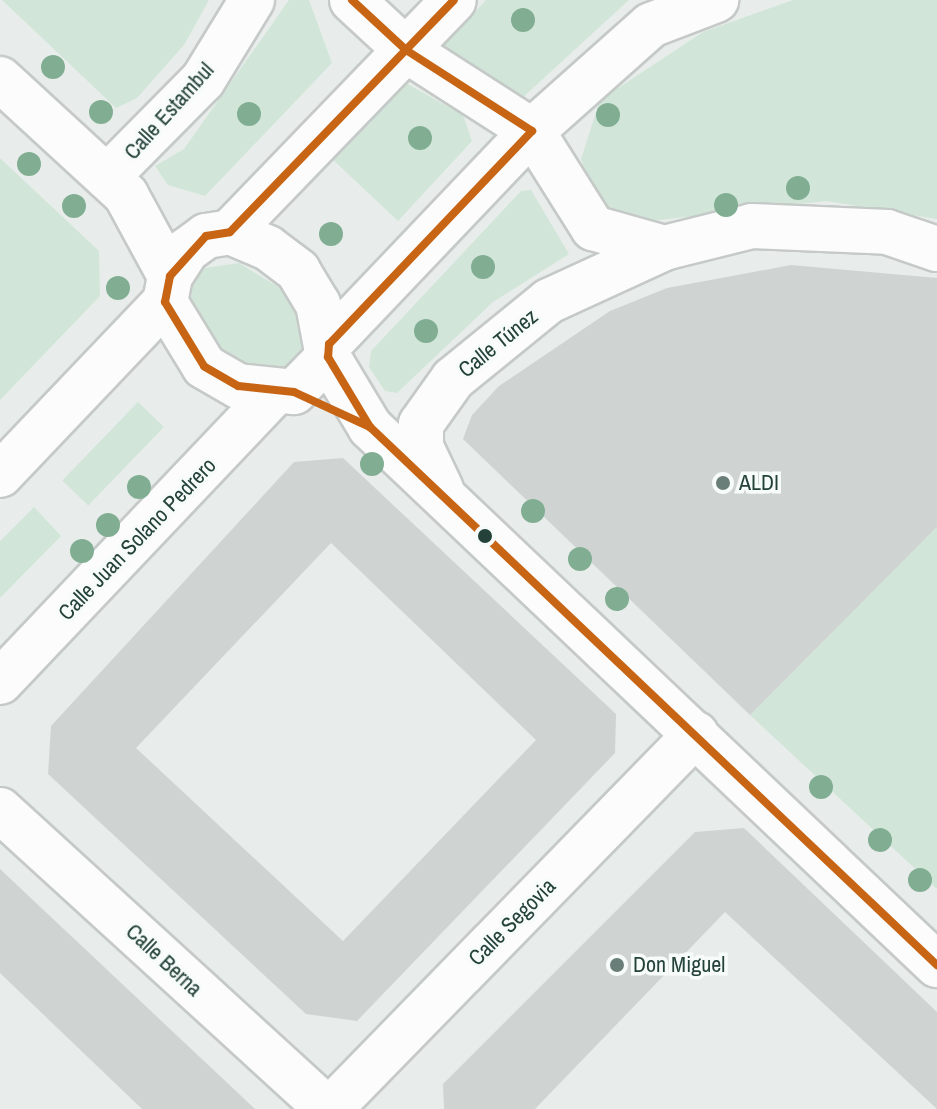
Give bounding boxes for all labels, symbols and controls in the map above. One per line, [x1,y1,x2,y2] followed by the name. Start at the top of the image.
[119,57,219,165] street label: Calle Estambul
[453,303,543,383] street label: Calle Túnez
[53,452,221,626] street label: Calle Juan Solano Pedrero
[739,470,779,496] place label: ALDI
[714,474,732,492] marker: ALDI
[477,528,493,544] unlabelled marker
[463,873,561,971] street label: Calle Segovia
[121,918,207,1002] street label: Calle Berna
[633,952,725,978] place label: Don Miguel
[608,956,626,974] marker: Don Miguel

